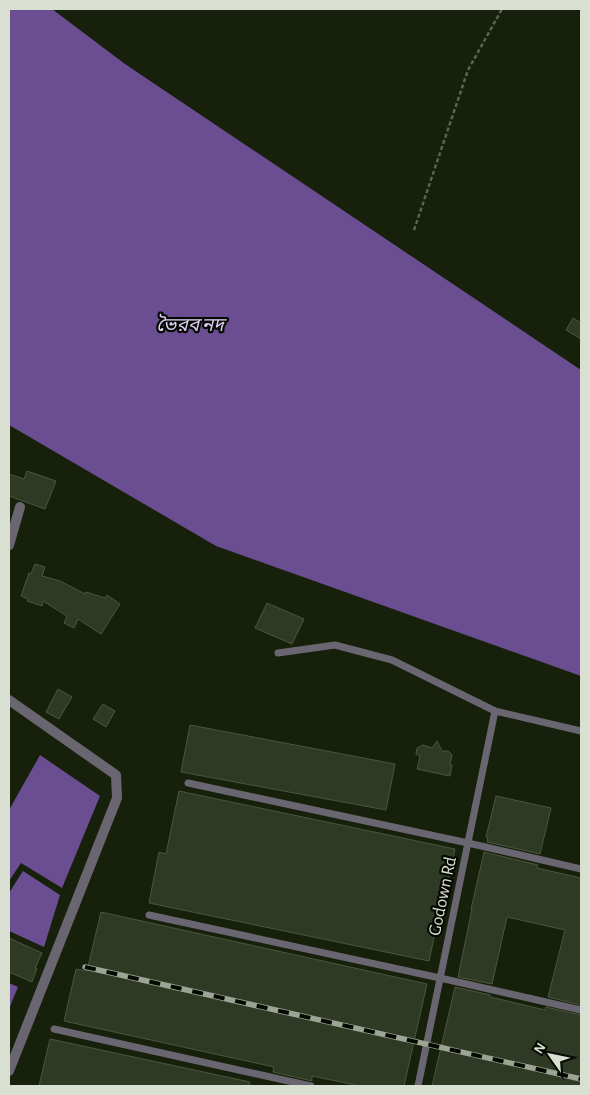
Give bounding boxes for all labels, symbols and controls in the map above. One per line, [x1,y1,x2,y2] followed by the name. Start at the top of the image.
[156,313,227,335] water label: ভৈরব নদ
[426,855,460,937] street label: Godown Rd
[525,1030,575,1080] north arrow
[531,1041,548,1056] text: N

